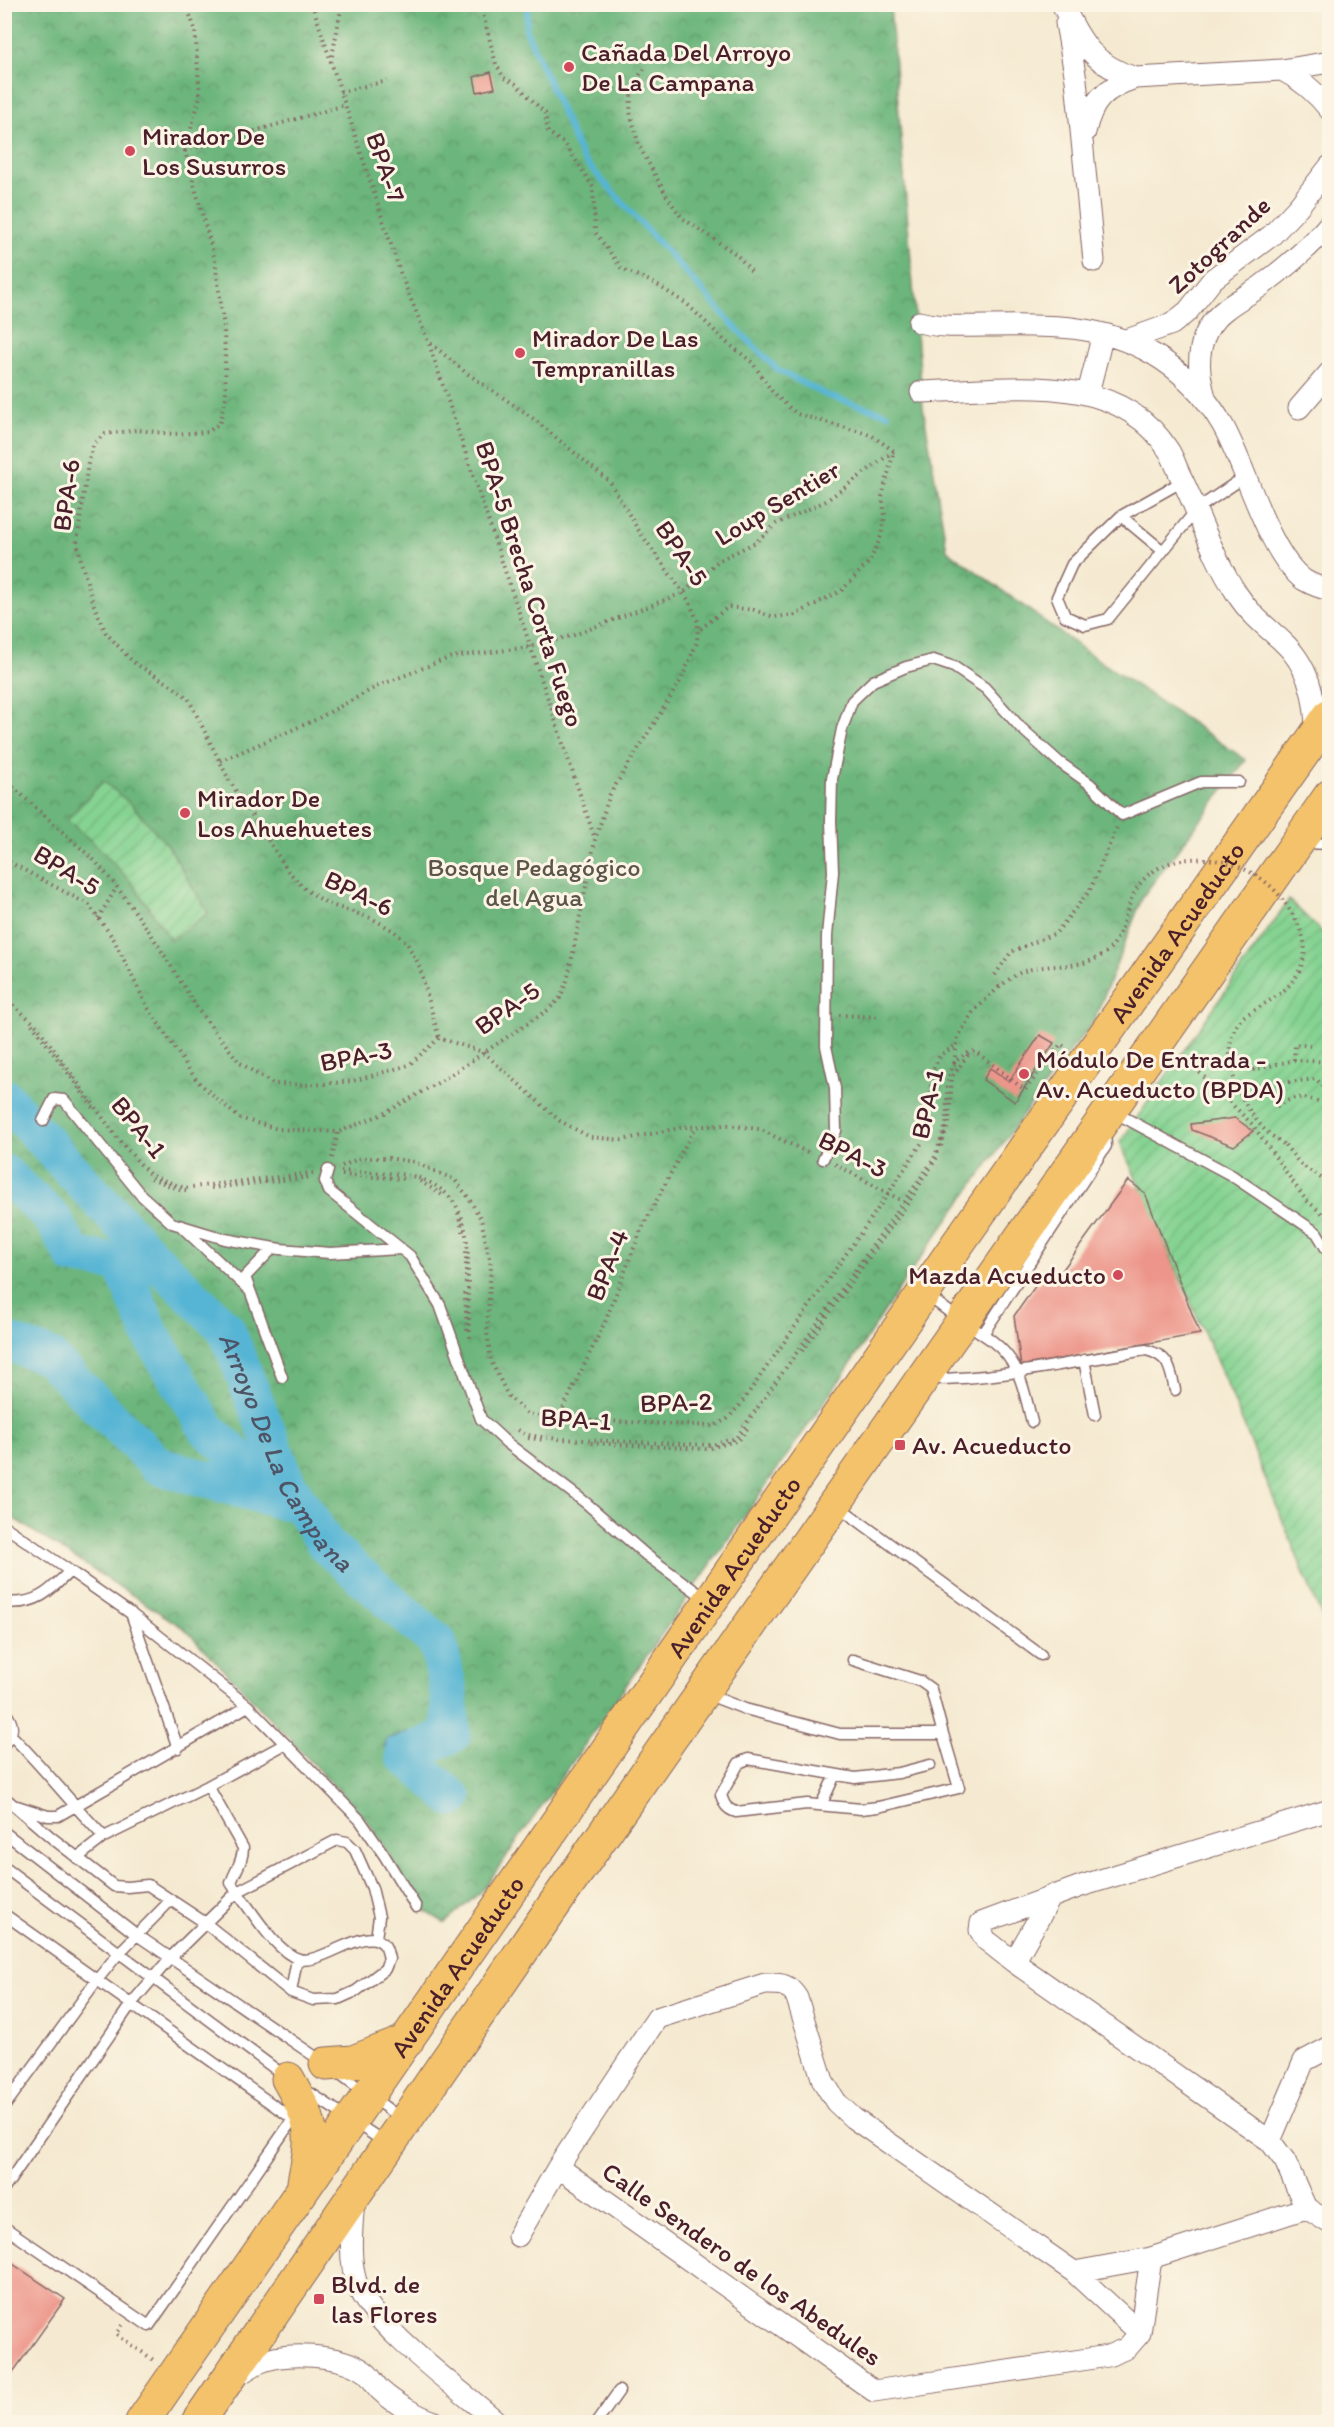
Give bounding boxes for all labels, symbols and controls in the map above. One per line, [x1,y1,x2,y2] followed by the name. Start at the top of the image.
[581,36,791,98] place label: Cañada Del Arroyo De La Campana
[562,60,576,74] marker: Cañada Del Arroyo De La Campana
[142,120,286,182] place label: Mirador De Los Susurros
[359,128,413,206] street label: BPA-7
[123,144,137,158] marker: Mirador De Los Susurros
[1161,189,1277,301] street label: Zotogrande
[532,322,698,384] place label: Mirador De Las Tempranillas
[513,346,527,360] marker: Mirador De Las Tempranillas
[469,437,591,731] street label: BPA-5 Brecha Corta Fuego
[709,453,846,553] street label: Loup Sentier
[45,457,87,533] street label: BPA-6
[649,514,715,592] street label: BPA-5
[197,782,372,844] place label: Mirador De Los Ahuehuetes
[178,806,192,820] marker: Mirador De Los Ahuehuetes
[1102,836,1252,1029] street label: Avenida Acueducto
[28,837,106,903] street label: BPA-5
[428,851,640,913] park label: Bosque Pedagógico del Agua
[319,863,399,923] street label: BPA-6
[468,974,546,1042] street label: BPA-5
[317,1033,395,1079] street label: BPA-3
[1036,1043,1284,1105] place label: Módulo De Entrada - Av. Acueducto (BPDA)
[903,1066,951,1142] street label: BPA-1
[1017,1067,1031,1081] marker: Módulo De Entrada - Av. Acueducto (BPDA)
[104,1089,174,1165] street label: BPA-1
[813,1123,893,1185] street label: BPA-3
[578,1224,636,1305] street label: BPA-4
[908,1259,1106,1291] place label: Mazda Acueducto
[1111,1268,1125,1282] marker: Mazda Acueducto
[213,1328,361,1579] water label: Arroyo De La Campana
[639,1385,713,1419] street label: BPA-2
[540,1401,612,1437] street label: BPA-1
[912,1429,1072,1461] place label: Av. Acueducto
[893,1438,907,1452] marker: Av. Acueducto
[660,1470,808,1664] street label: Avenida Acueducto
[383,1869,531,2064] street label: Avenida Acueducto
[596,2155,888,2373] street label: Calle Sendero de los Abedules
[331,2268,438,2330] place label: Blvd. de las Flores
[312,2292,326,2306] marker: Blvd. de las Flores

